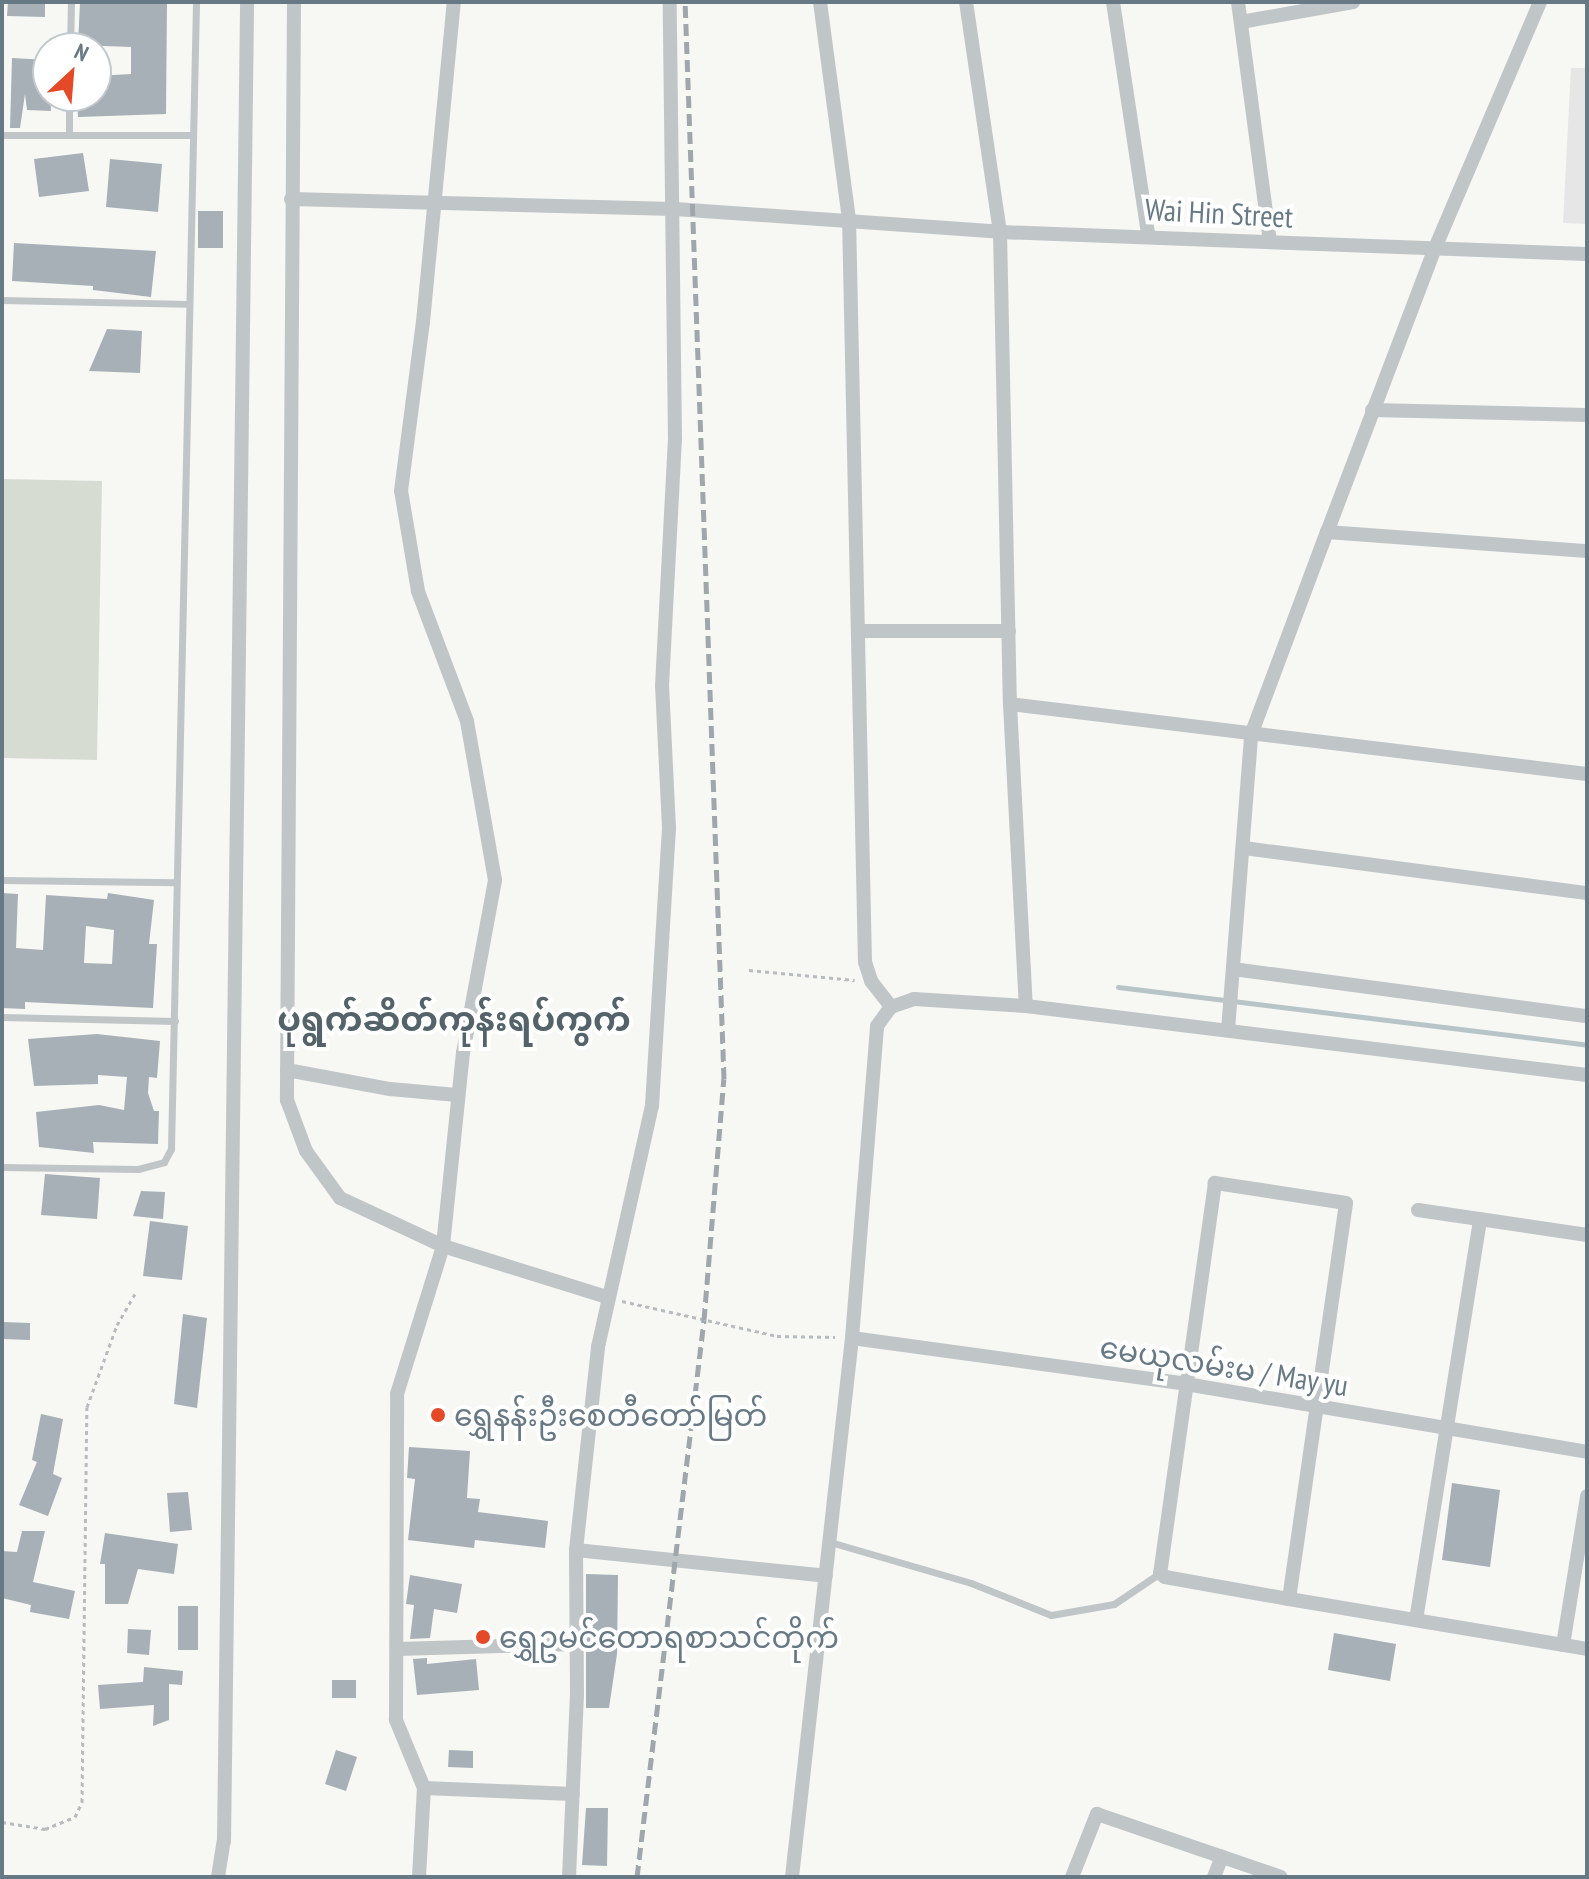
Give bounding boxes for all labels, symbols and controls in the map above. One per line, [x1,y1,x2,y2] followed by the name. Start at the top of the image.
[32,32,112,112] north arrow
[70,37,93,67] text: N
[1144,191,1294,235] street label: Wai Hin Street
[277,999,631,1039] district label: ပုရွက်ဆိတ်ကုန်းရပ်ကွက်
[1097,1329,1351,1403] street label: မေယုလမ်းမ / May yu
[454,1397,767,1433] place label: ရွှေနန်းဦးစေတီတော်မြတ်
[429,1406,447,1424] marker: ရွှေနန်းဦးစေတီတော်မြတ်
[499,1619,839,1655] place label: ရွှေဥမင်တောရစာသင်တိုက်
[474,1628,492,1646] marker: ရွှေဥမင်တောရစာသင်တိုက်

